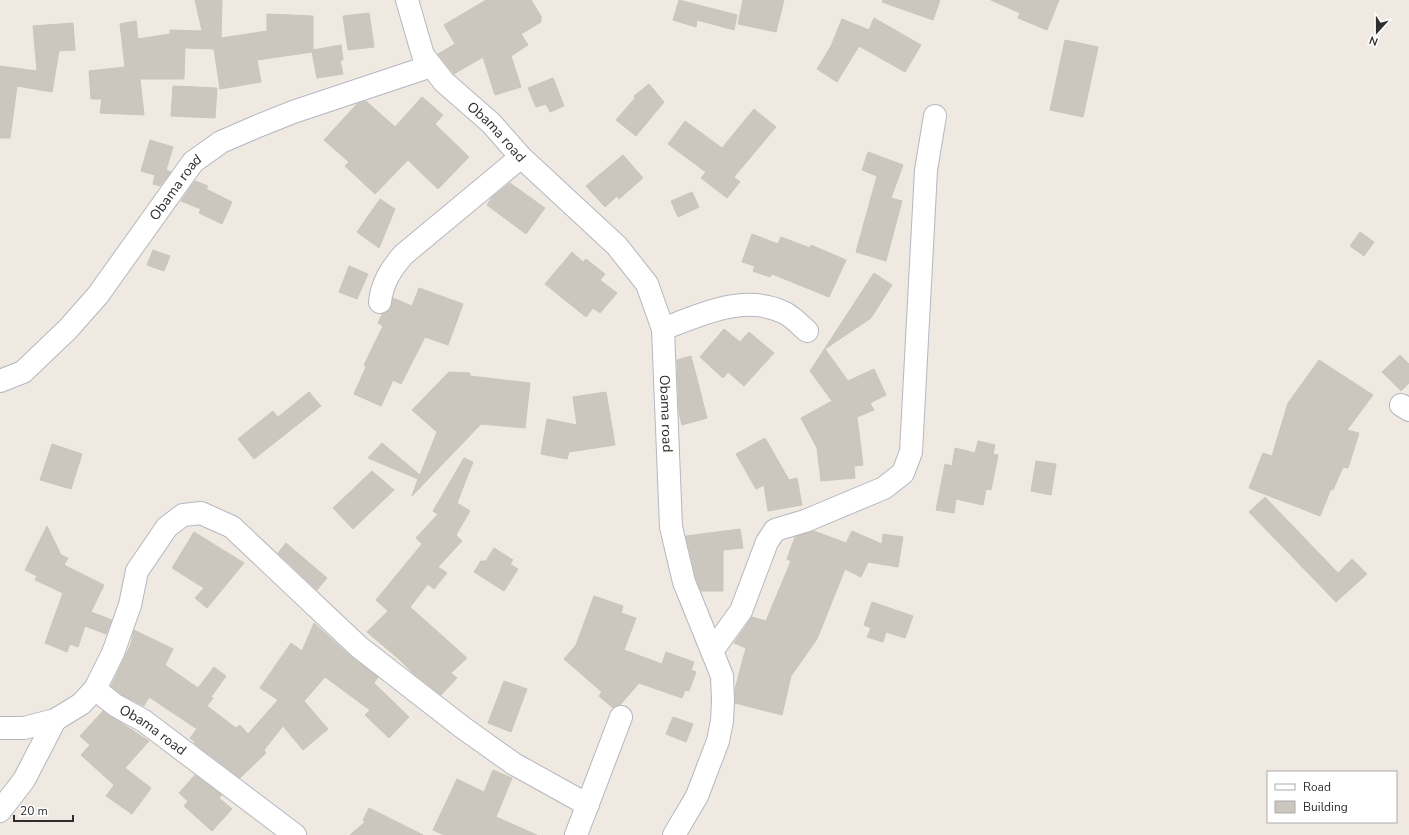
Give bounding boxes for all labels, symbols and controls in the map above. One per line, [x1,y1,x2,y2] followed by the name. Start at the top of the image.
[1357,12,1397,52] north arrow
[1367,32,1380,49] text: N
[463,97,531,166] street label: Obama road
[145,150,205,224] street label: Obama road
[655,374,677,453] street label: Obama road
[116,700,191,759] street label: Obama road
[1267,771,1397,823] legend
[1303,779,1331,795] text: Road
[14,797,73,823] scale bar
[1303,799,1348,815] text: Building
[20,803,48,819] text: 20 m

